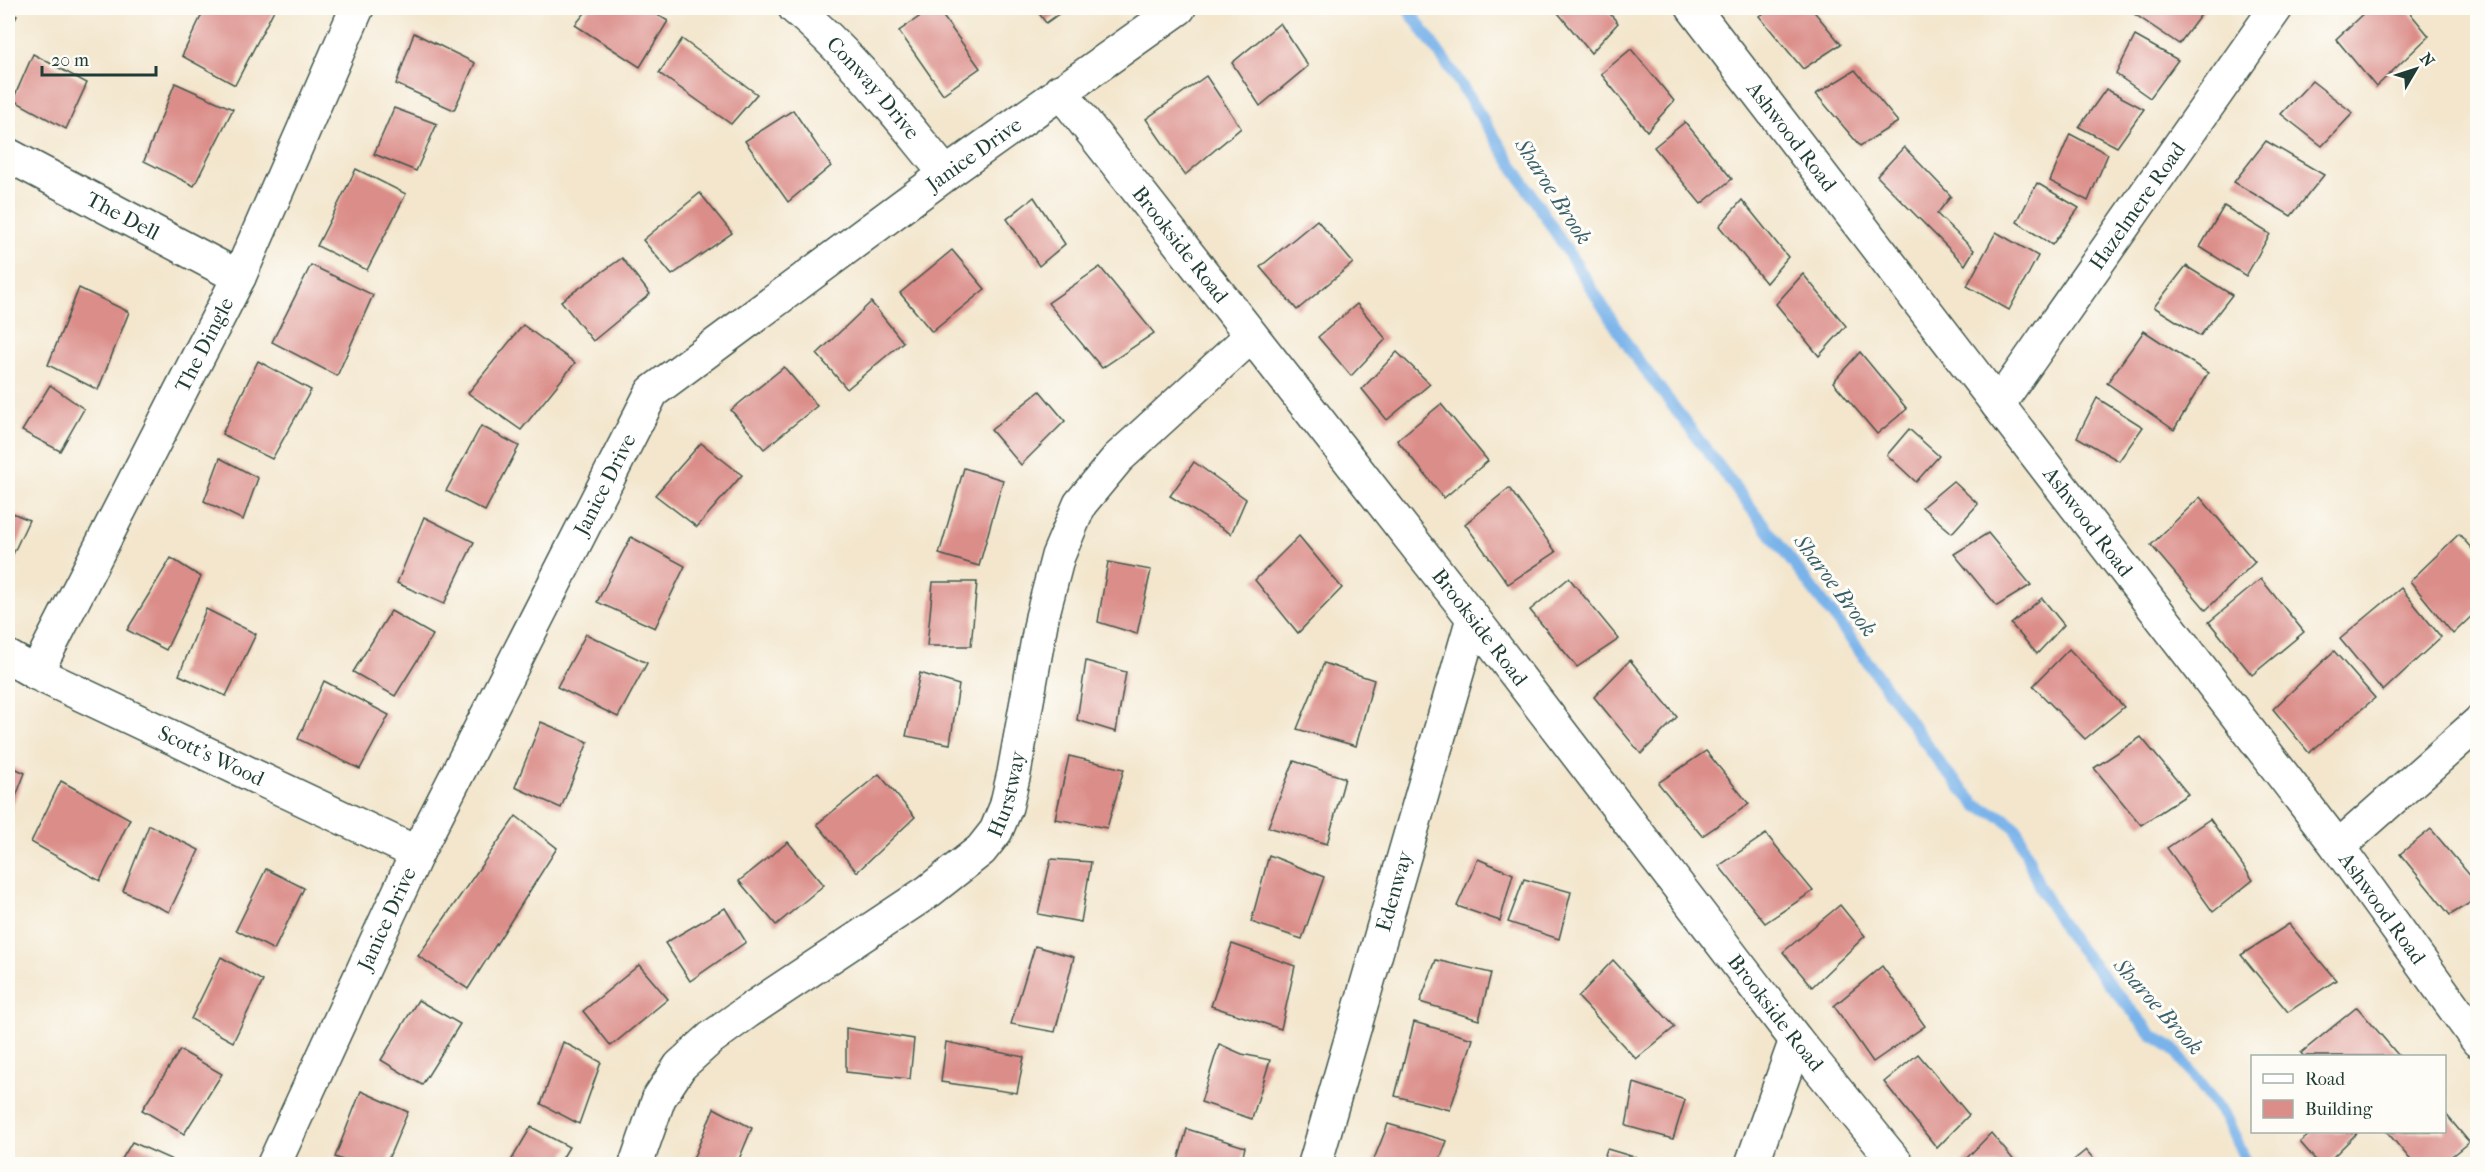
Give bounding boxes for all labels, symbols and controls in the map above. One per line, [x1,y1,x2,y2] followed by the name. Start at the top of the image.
[822,32,925,144] street label: Conway Drive
[42,39,156,77] scale bar
[2386,39,2446,99] north arrow
[2416,49,2439,71] text: N
[51,50,89,71] text: 20 m
[1741,76,1842,196] street label: Ashwood Road
[920,112,1026,197] street label: Janice Drive
[1509,133,1597,250] water label: Sharoe Brook
[2085,137,2191,274] street label: Hazelmere Road
[1127,181,1234,308] street label: Brookside Road
[82,187,164,245] street label: The Dell
[170,293,238,396] street label: The Dingle
[568,430,641,541] street label: Janice Drive
[2038,461,2138,582] street label: Ashwood Road
[1788,529,1882,642] water label: Sharoe Brook
[1427,564,1533,691] street label: Brookside Road
[154,721,268,791] street label: Scott's Wood
[983,748,1030,841] street label: Hurstway
[1371,847,1417,934] street label: Edenway
[2333,847,2431,969] street label: Ashwood Road
[352,863,421,976] street label: Janice Drive
[1723,950,1829,1076] street label: Brookside Road
[2107,952,2209,1060] water label: Sharoe Brook
[2251,1055,2446,1133] legend
[2305,1069,2345,1090] text: Road
[2305,1099,2373,1120] text: Building

